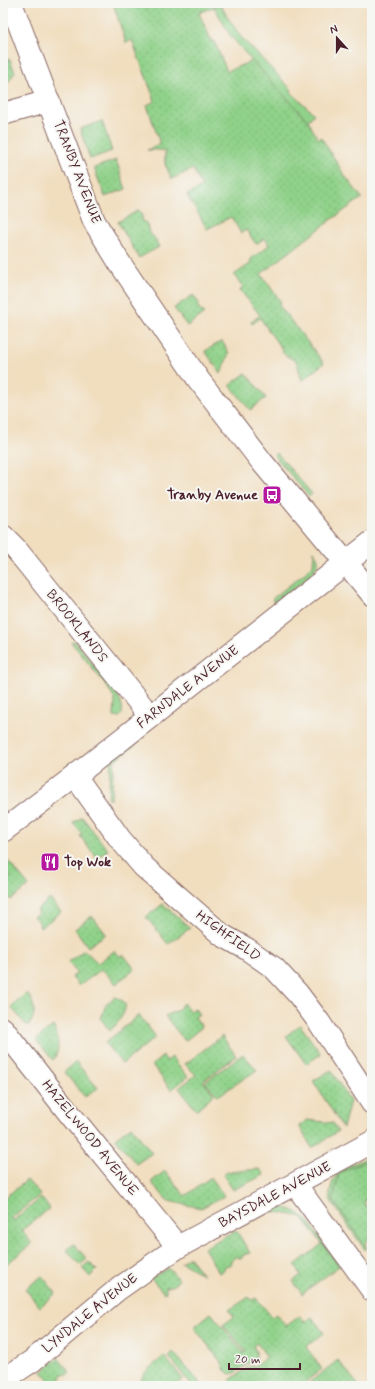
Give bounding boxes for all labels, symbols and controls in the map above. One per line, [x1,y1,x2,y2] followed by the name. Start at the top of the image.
[317,18,357,58] north arrow
[328,22,340,37] text: N
[49,118,105,226] street label: TRANBY AVENUE
[261,484,283,506] bus stop icon: Tranby Avenue
[167,486,258,504] place label: Tranby Avenue
[42,586,112,666] street label: BROOKLANDS
[133,641,243,733] street label: FARNDALE AVENUE
[39,851,61,873] restaurant icon: Top Wok
[64,853,111,871] place label: Top Wok
[192,906,264,966] street label: HIGHFIELD
[38,1076,142,1200] street label: HAZELWOOD AVENUE
[216,1158,334,1232] street label: BAYSDALE AVENUE
[39,1269,141,1357] street label: LYNDALE AVENUE
[229,1345,300,1371] scale bar
[235,1352,261,1368] text: 20 m

